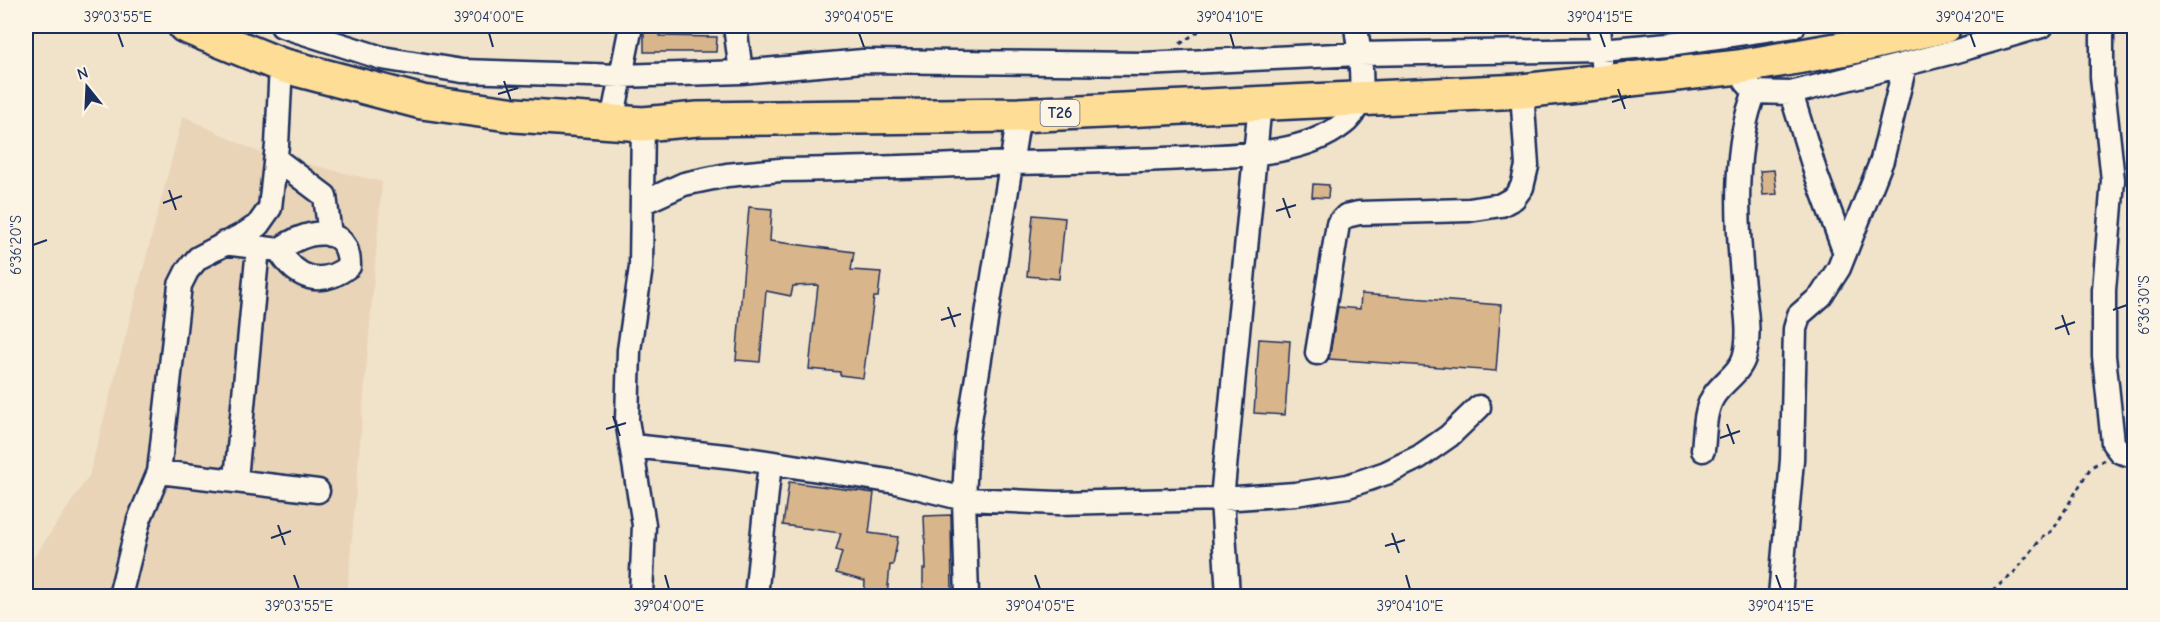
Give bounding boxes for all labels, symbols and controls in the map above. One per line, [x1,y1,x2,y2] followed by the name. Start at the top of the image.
[84,8,152,26] text: 39°03'55"E
[454,8,524,26] text: 39°04'00"E
[824,8,894,26] text: 39°04'05"E
[1197,8,1263,26] text: 39°04'10"E
[1567,8,1633,26] text: 39°04'15"E
[1936,8,2004,26] text: 39°04'20"E
[57,57,117,117] north arrow
[75,64,90,84] text: N
[1040,100,1080,126] road number: T26
[7,215,25,275] text: 6°36'20"S
[2135,275,2153,335] text: 6°36'30"S
[265,597,333,615] text: 39°03'55"E
[634,597,704,615] text: 39°04'00"E
[1005,597,1075,615] text: 39°04'05"E
[1377,597,1443,615] text: 39°04'10"E
[1748,597,1814,615] text: 39°04'15"E

